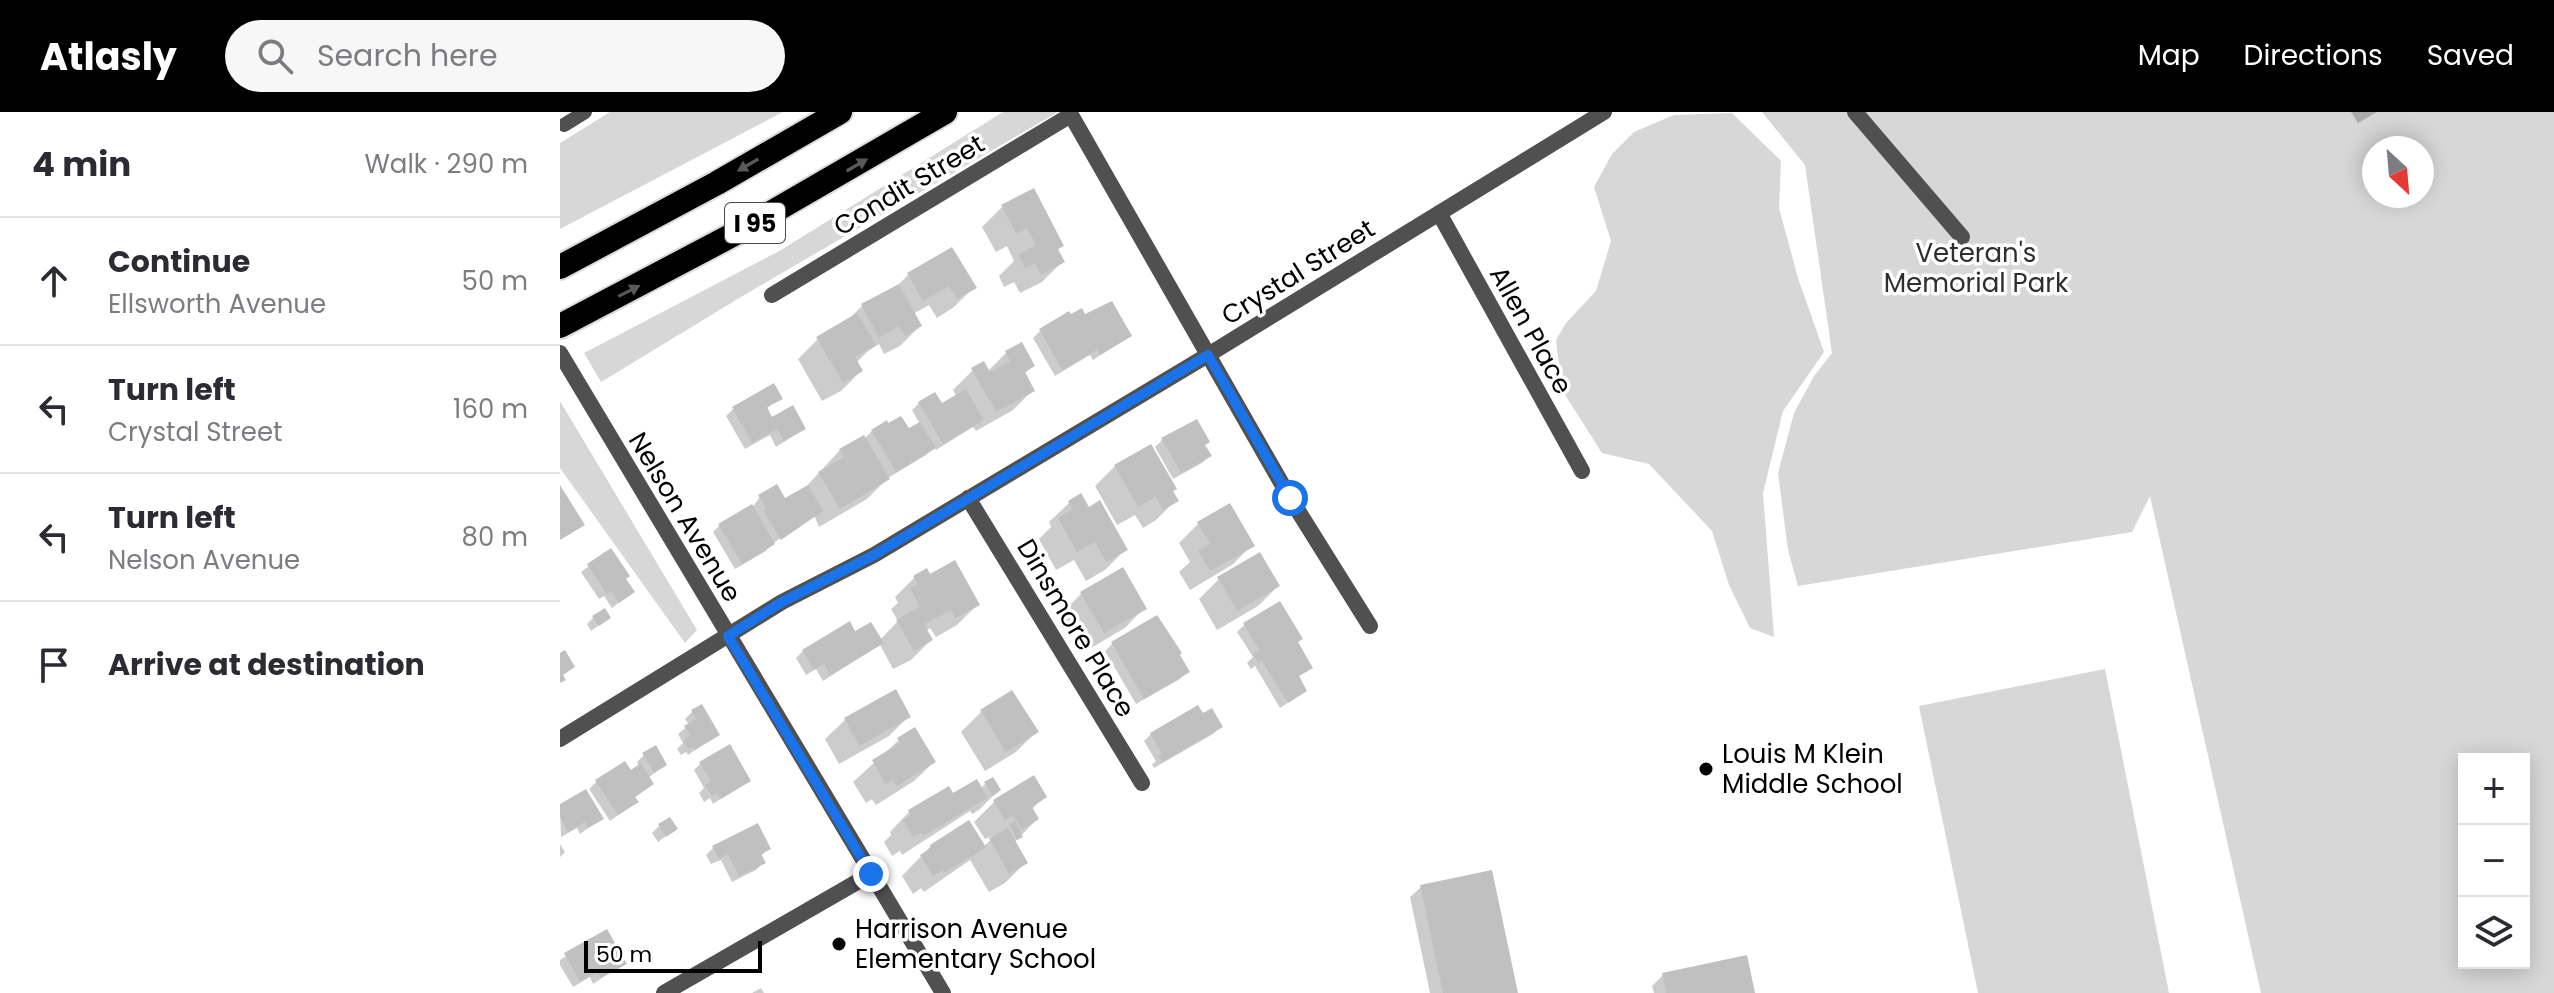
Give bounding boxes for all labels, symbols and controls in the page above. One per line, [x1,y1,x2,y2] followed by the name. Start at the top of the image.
[225,20,785,92] search box
[40,30,177,83] text: Atlasly
[253,34,297,78] icon: search
[317,34,498,77] text: Search here
[2138,36,2200,75] text: Map
[2244,36,2383,75] text: Directions
[2427,36,2514,75] text: Saved
[827,126,991,244] street label: Condit Street
[2362,136,2434,208] north arrow
[32,140,131,188] text: 4 min
[364,146,528,182] text: Walk · 290 m
[737,158,760,172] one-way arrow
[846,158,868,172] one-way arrow
[725,203,785,243] road number: I 95
[1214,210,1382,334] street label: Crystal Street
[1884,235,2069,301] park label: Veteran's Memorial Park
[108,240,250,283] text: Continue
[32,259,76,303] icon: ahead
[1481,260,1581,400] street label: Allen Place
[462,263,528,299] text: 50 m
[618,284,641,298] one-way arrow
[108,286,326,322] text: Ellsworth Avenue
[108,368,236,411] text: Turn left
[32,387,76,431] icon: left
[453,391,528,427] text: 160 m
[108,414,283,450] text: Crystal Street
[620,425,750,609] street label: Nelson Avenue
[1272,480,1308,516] route start
[108,496,236,539] text: Turn left
[32,515,76,559] icon: left
[462,519,528,555] text: 80 m
[1009,532,1143,724] street label: Dinsmore Place
[108,542,300,578] text: Nelson Avenue
[32,643,76,687] icon: arrive
[108,643,425,686] text: Arrive at destination
[1722,736,1903,802] place label: Louis M Klein Middle School
[2458,753,2530,969] map controls
[2458,753,2530,825] button: +
[1697,760,1715,778] marker: Louis M Klein Middle School
[2458,825,2530,897] button: −
[853,856,889,892] route end
[2458,897,2530,969] button: layers
[855,911,1096,977] place label: Harrison Avenue Elementary School
[830,935,848,953] marker: Harrison Avenue Elementary School
[584,937,762,973] scale bar
[596,939,652,970] text: 50 m

